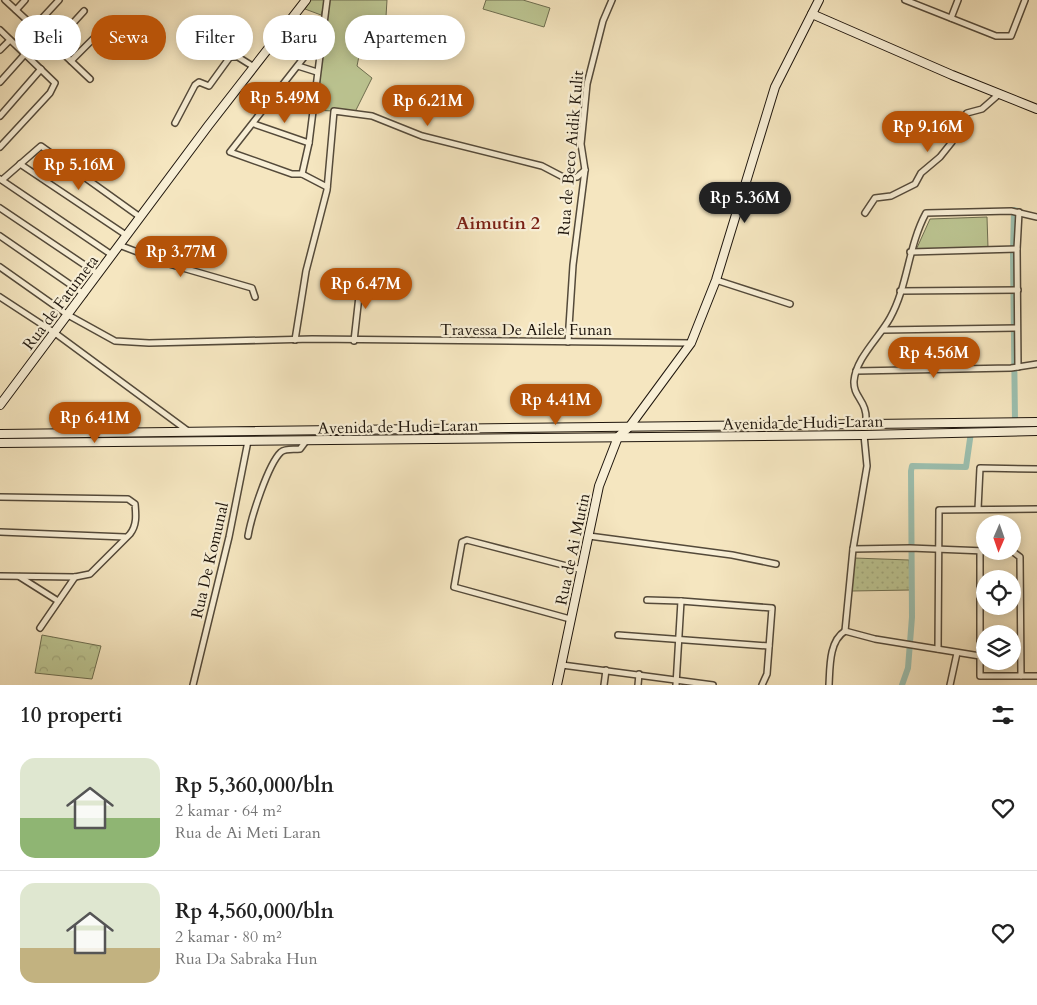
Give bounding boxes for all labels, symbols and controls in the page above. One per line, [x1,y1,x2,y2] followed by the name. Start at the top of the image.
[15,15,81,60] chip: Beli
[91,15,166,60] chip: Sewa
[176,15,253,60] chip: Filter
[263,15,335,60] chip: Baru
[345,15,465,60] chip: Apartemen
[553,70,589,237] street label: Rua de Beco Aidik Kulit
[233,82,337,124] pin: Rp 5.49M
[376,84,480,127] pin: Rp 6.21M
[250,87,320,109] text: Rp 5.49M
[393,90,463,112] text: Rp 6.21M
[876,110,980,153] pin: Rp 9.16M
[893,116,963,138] text: Rp 9.16M
[27,148,131,191] pin: Rp 5.16M
[44,154,114,176] text: Rp 5.16M
[693,182,797,224] pin: Rp 5.36M
[710,187,780,209] text: Rp 5.36M
[456,211,540,236] district label: Aimutin 2
[129,236,233,278] pin: Rp 3.77M
[146,241,216,263] text: Rp 3.77M
[18,250,104,355] street label: Rua de Fatumeta
[314,268,418,310] pin: Rp 6.47M
[331,273,401,295] text: Rp 6.47M
[440,319,612,341] street label: Travessa De Ailele Funan
[882,336,986,379] pin: Rp 4.56M
[899,342,969,364] text: Rp 4.56M
[504,384,608,426] pin: Rp 4.41M
[521,389,591,411] text: Rp 4.41M
[43,402,147,444] pin: Rp 6.41M
[60,407,130,429] text: Rp 6.41M
[722,411,884,435] street label: Avenida de Hudi-Laran
[317,415,479,439] street label: Avenida de Hudi-Laran
[550,491,596,607] street label: Rua de Ai Mutin
[186,500,234,620] street label: Rua De Komunal
[976,515,1021,560] north arrow
[976,515,1021,670] map controls
[976,570,1021,615] button: locate
[976,625,1021,670] button: layers
[20,701,122,730] text: 10 properti
[989,701,1017,729] icon: filters
[175,771,334,800] text: Rp 5,360,000/bln
[60,778,120,838] icon: home
[989,794,1017,822] icon: heart
[175,800,281,822] text: 2 kamar · 64 m²
[175,822,321,844] text: Rua de Ai Meti Laran
[175,897,334,926] text: Rp 4,560,000/bln
[60,903,120,963] icon: home
[989,919,1017,947] icon: heart
[175,926,281,948] text: 2 kamar · 80 m²
[175,948,318,970] text: Rua Da Sabraka Hun

